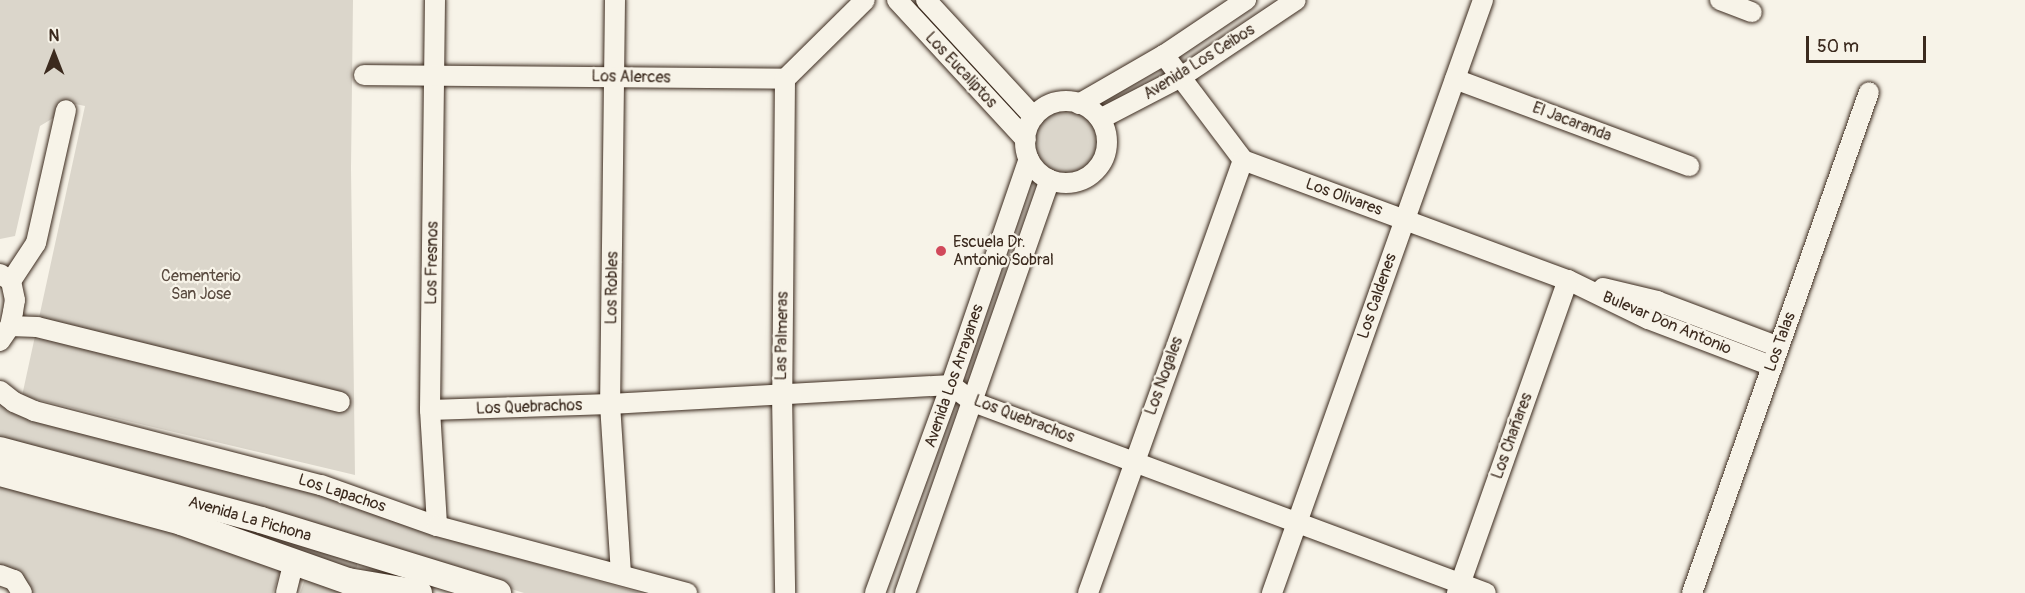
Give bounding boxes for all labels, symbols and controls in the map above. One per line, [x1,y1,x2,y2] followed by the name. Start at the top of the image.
[1140,20,1258,104] street label: Avenida Los Ceibos
[24,24,84,84] north arrow
[1809,24,1929,62] scale bar
[49,26,59,46] text: N
[921,28,1001,112] street label: Los Eucaliptos
[1817,35,1859,58] text: 50 m
[591,67,671,87] street label: Los Alerces
[1530,98,1614,146] street label: El Jacaranda
[1303,174,1385,220] street label: Los Olivares
[422,221,442,305] street label: Los Fresnos
[953,232,1054,270] place label: Escuela Dr. Antonio Sobral
[934,244,948,258] marker: Escuela Dr. Antonio Sobral
[602,251,622,325] street label: Los Robles
[1353,251,1401,341] street label: Los Caldenes
[161,266,241,304] park label: Cementerio San Jose
[1600,287,1734,359] street label: Bulevar Don Antonio
[772,291,792,381] street label: Las Palmeras
[920,302,988,450] street label: Avenida Los Arrayanes
[1760,310,1800,374] street label: Los Talas
[1141,334,1187,418] street label: Los Nogales
[1488,390,1536,482] street label: Los Chañares
[971,391,1077,447] street label: Los Quebrachos
[476,396,582,418] street label: Los Quebrachos
[296,470,388,516] street label: Los Lapachos
[186,492,314,546] street label: Avenida La Pichona

